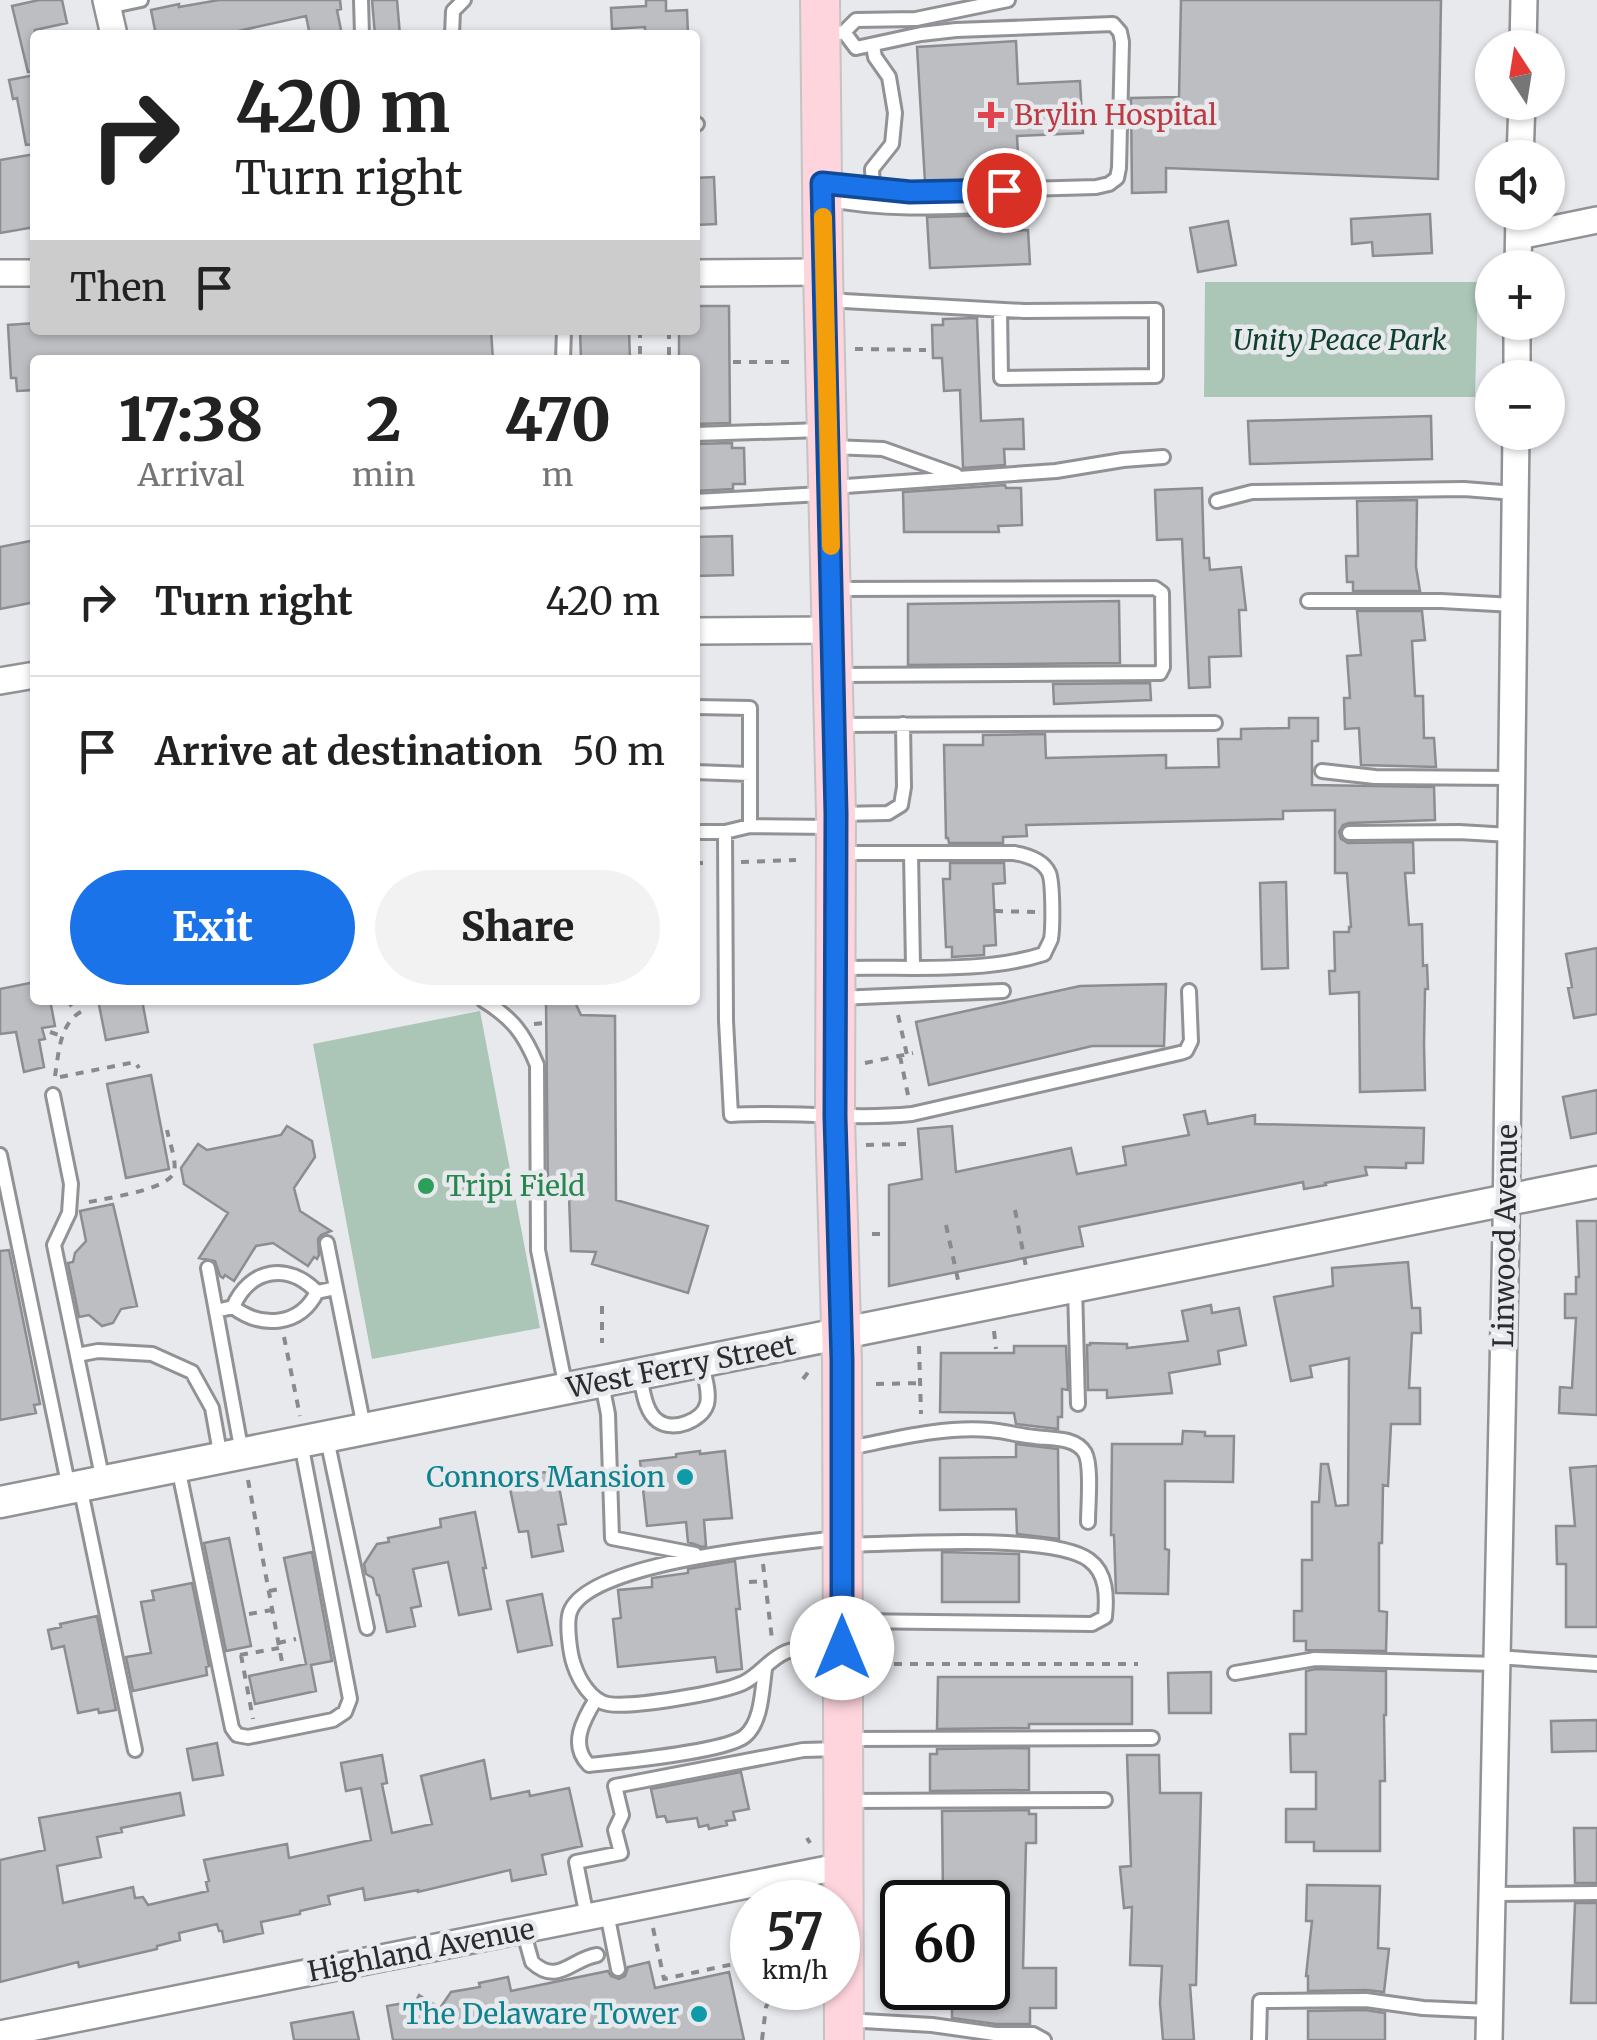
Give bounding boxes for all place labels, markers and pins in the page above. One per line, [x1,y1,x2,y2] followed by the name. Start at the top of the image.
[1014,97,1217,133] place label: Brylin Hospital
[978,102,1004,128] marker: Brylin Hospital
[962,148,1047,233] pin
[446,1168,585,1204] place label: Tripi Field
[415,1175,437,1197] marker: Tripi Field
[426,1459,665,1495] place label: Connors Mansion
[674,1466,696,1488] marker: Connors Mansion
[403,1996,679,2032] place label: The Delaware Tower
[688,2003,710,2025] marker: The Delaware Tower

